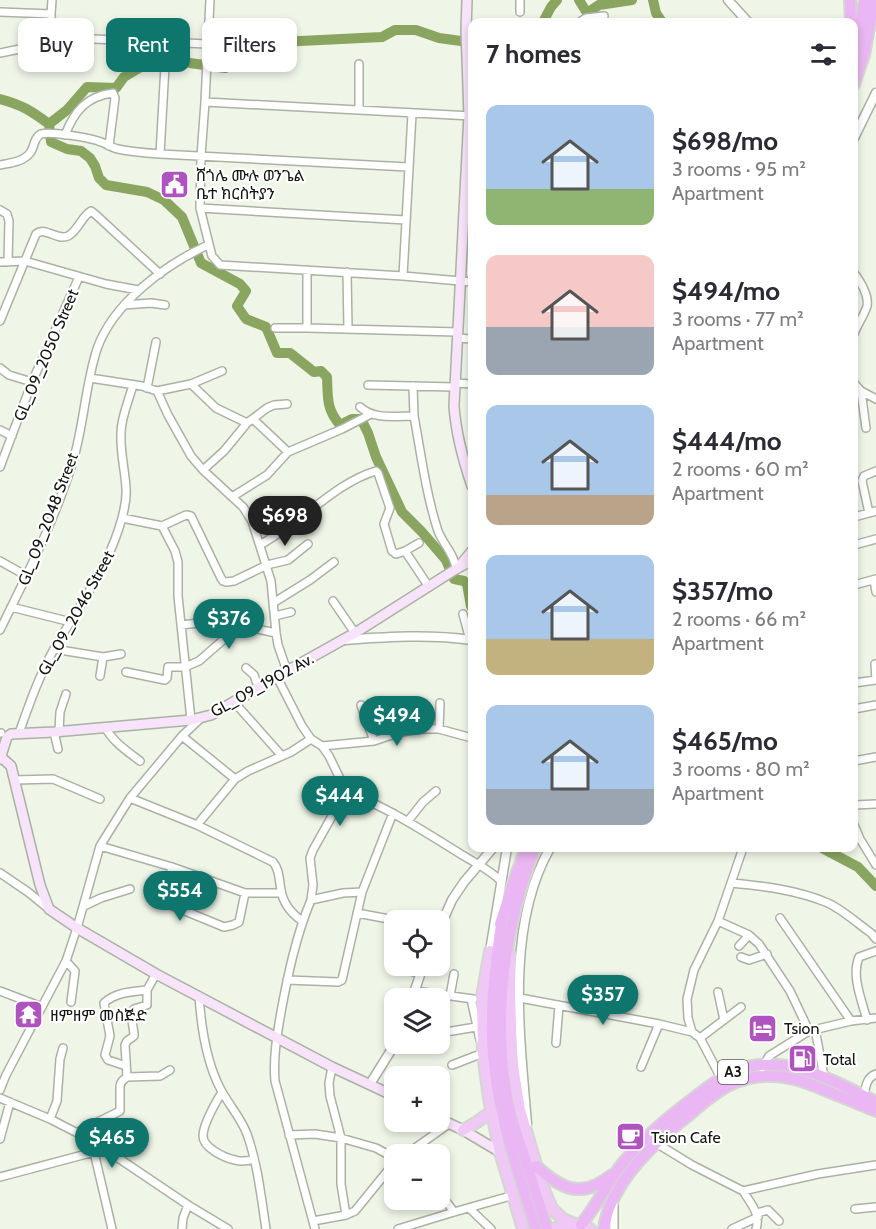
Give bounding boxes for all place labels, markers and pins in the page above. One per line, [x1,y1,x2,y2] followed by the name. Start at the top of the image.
[196,166,305,203] place label: ሸጎሌ ሙሉ ወንጌል ቤተ ክርስትያን
[159,168,191,200] public building icon: ሸጎሌ ሙሉ ወንጌል ቤተ ክርስትያን
[249,496,321,547] pin: $698
[193,599,265,650] pin: $376
[361,696,433,747] pin: $494
[304,776,376,827] pin: $444
[144,871,216,922] pin: $554
[567,975,639,1026] pin: $357
[13,999,45,1031] temple icon: ዘምዘም መስጅድ
[50,1006,147,1025] place label: ዘምዘም መስጅድ
[747,1012,779,1044] hotel icon: Tsion
[784,1019,819,1038] place label: Tsion
[786,1043,818,1075] fuel station icon: Total
[823,1050,856,1069] place label: Total
[76,1118,148,1169] pin: $465
[614,1121,646,1153] cafe icon: Tsion Cafe
[651,1128,721,1147] place label: Tsion Cafe

